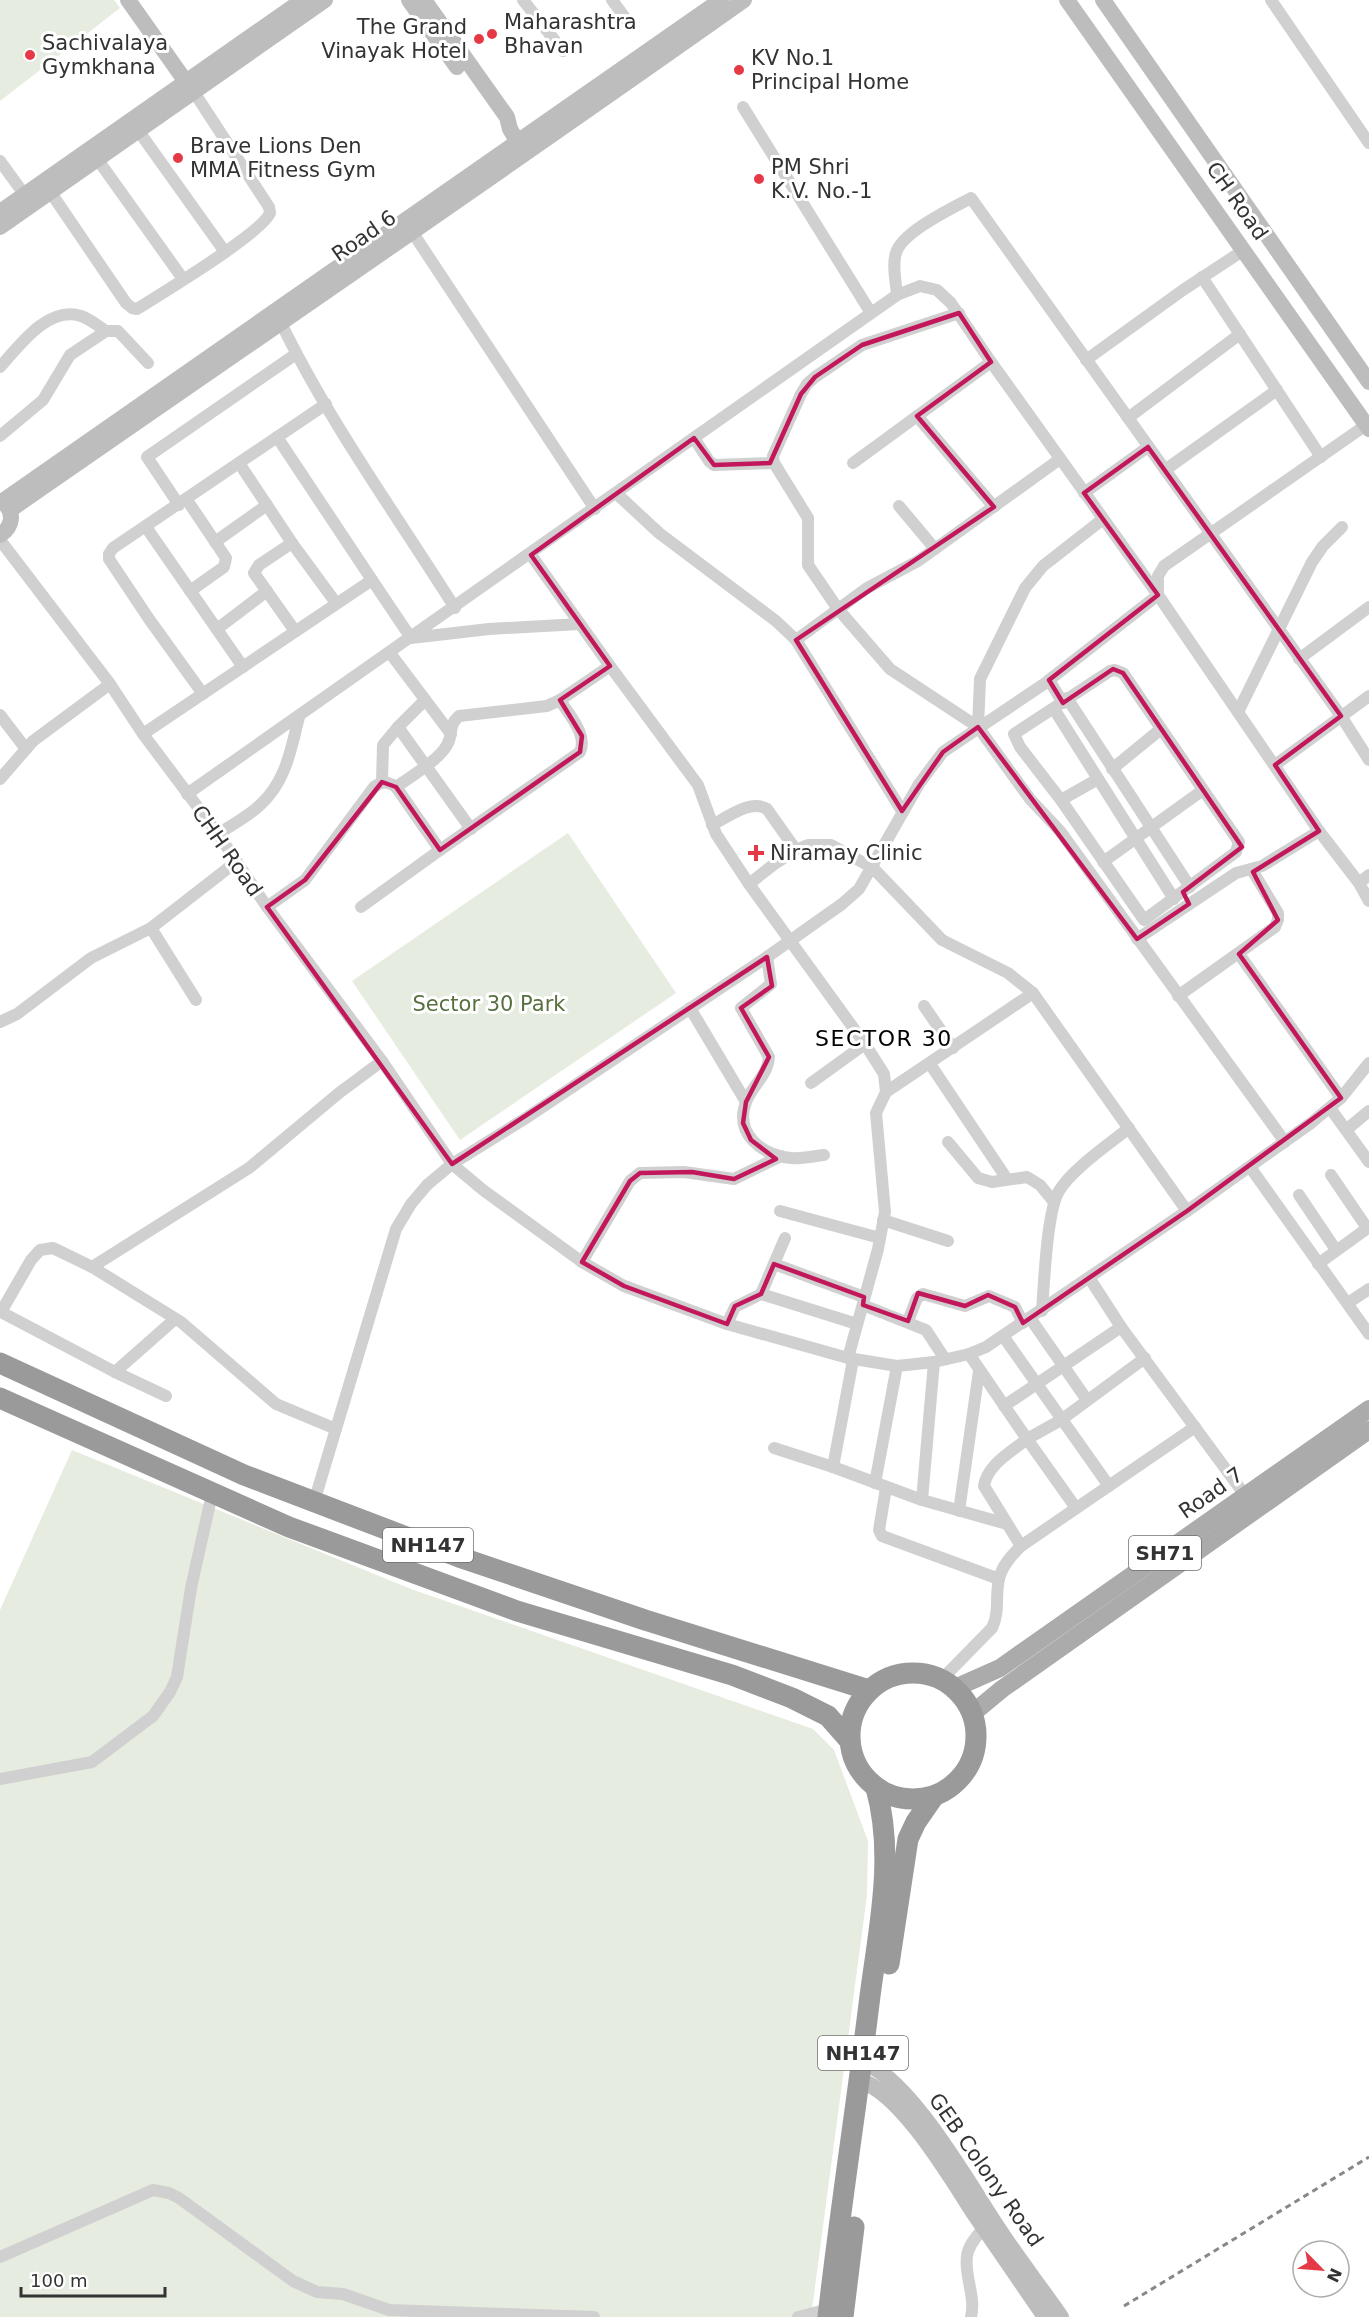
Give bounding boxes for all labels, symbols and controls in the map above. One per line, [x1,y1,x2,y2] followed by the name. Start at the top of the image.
[504,10,637,58] place label: Maharashtra Bhavan
[321,15,467,63] place label: The Grand Vinayak Hotel
[485,27,499,41] marker: Maharashtra Bhavan
[42,31,168,79] place label: Sachivalaya Gymkhana
[472,32,486,46] marker: The Grand Vinayak Hotel
[751,46,909,94] place label: KV No.1 Principal Home
[23,48,37,62] marker: Sachivalaya Gymkhana
[732,63,746,77] marker: KV No.1 Principal Home
[190,134,376,182] place label: Brave Lions Den MMA Fitness Gym
[171,151,185,165] marker: Brave Lions Den MMA Fitness Gym
[771,155,872,203] place label: PM Shri K.V. No.-1
[1201,157,1273,245] street label: CH Road
[752,172,766,186] marker: PM Shri K.V. No.-1
[327,205,401,267] street label: Road 6
[187,801,267,901] street label: CHH Road
[770,841,923,865] place label: Niramay Clinic
[747,844,765,862] marker: Niramay Clinic
[413,992,566,1016] park label: Sector 30 Park
[815,1026,953,1051] district label: SECTOR 30
[1174,1462,1248,1524] street label: Road 7
[383,1528,473,1562] road number: NH147
[1129,1536,1201,1570] road number: SH71
[818,2036,908,2070] road number: NH147
[924,2089,1048,2251] street label: GEB Colony Road
[1291,2239,1351,2299] north arrow
[21,2260,165,2298] scale bar
[1323,2265,1346,2285] text: N
[30,2270,88,2291] text: 100 m

